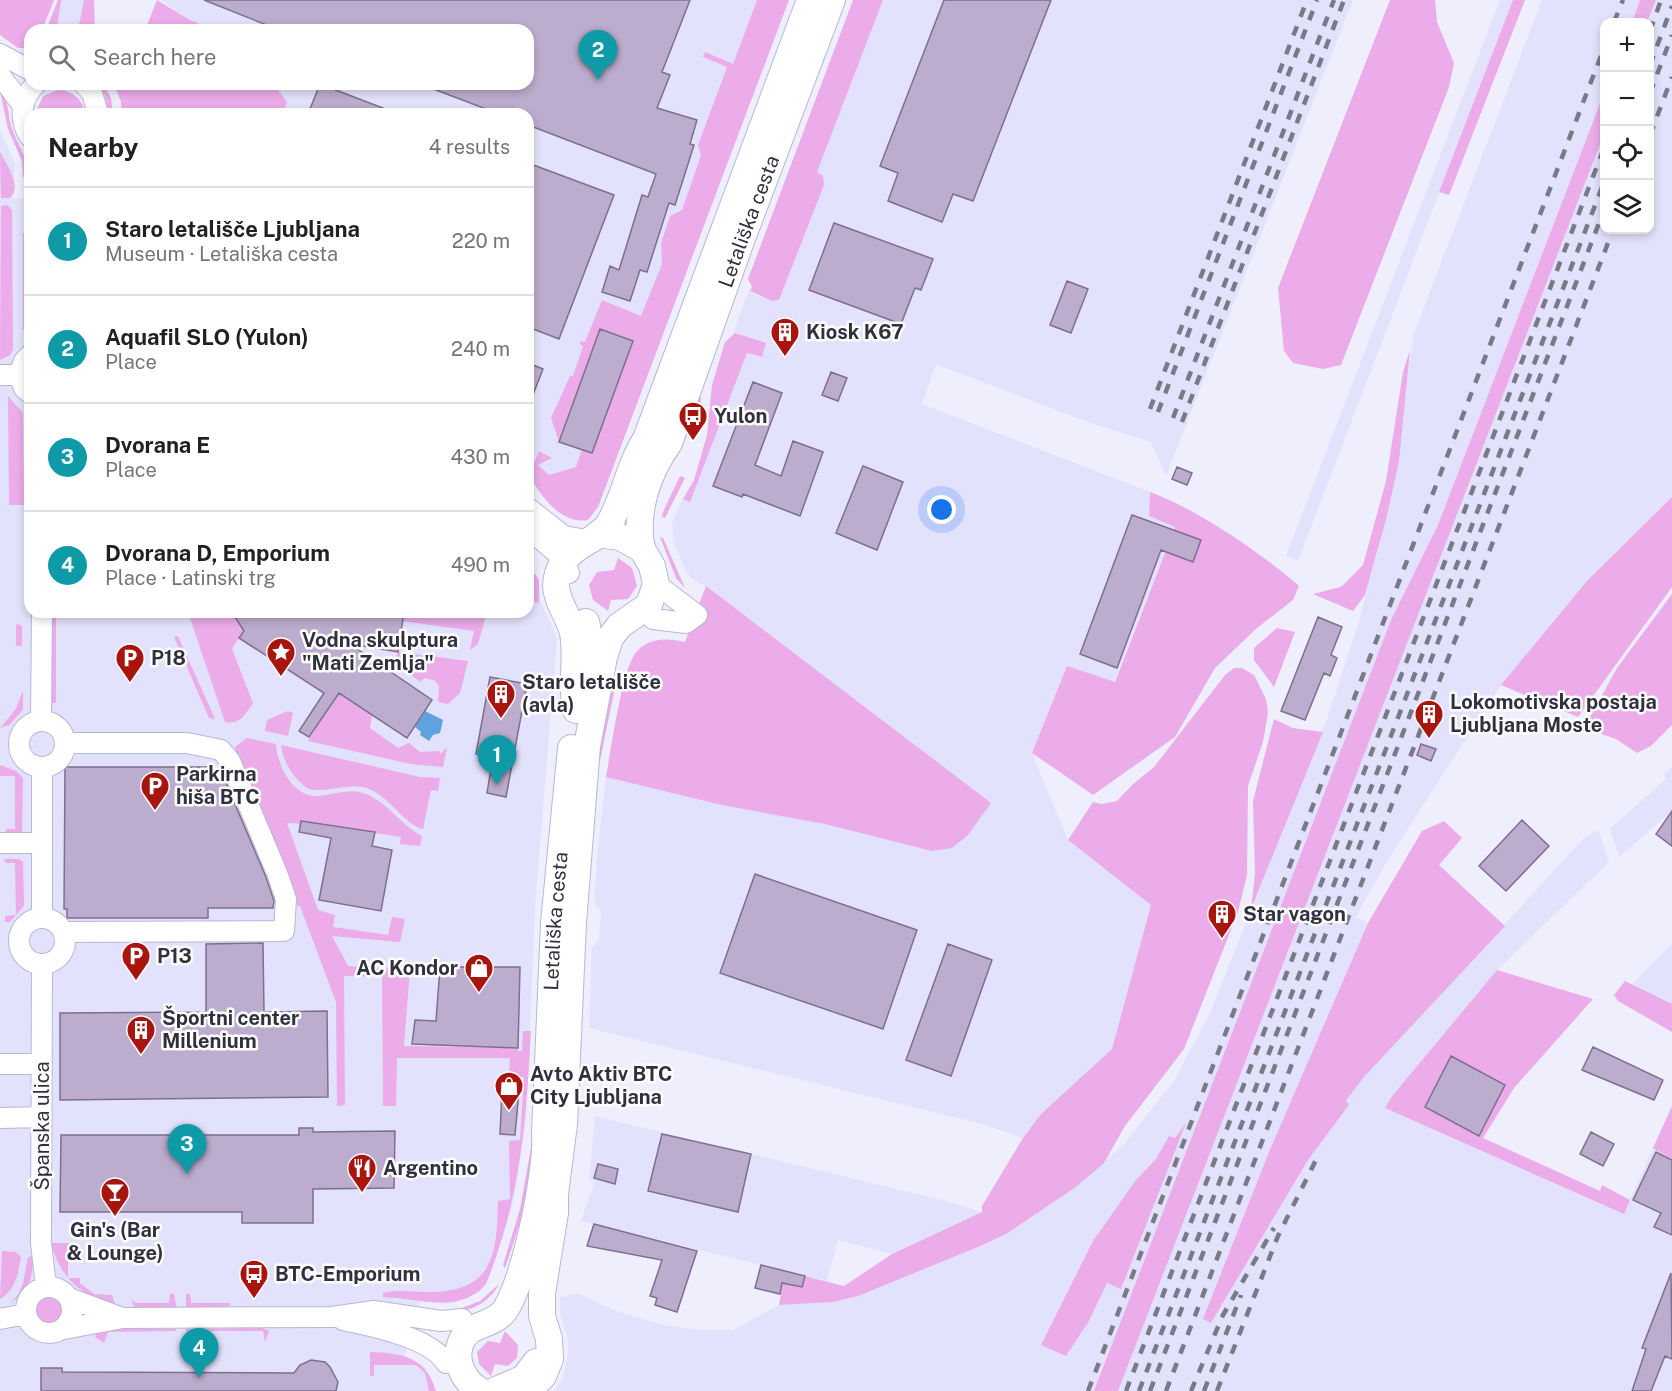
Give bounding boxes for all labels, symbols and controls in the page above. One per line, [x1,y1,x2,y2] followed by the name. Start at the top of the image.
[1600,18,1654,234] map controls
[1600,18,1654,72] button: +
[24,24,534,90] search box
[578,31,618,80] pin: 2
[45,41,78,74] icon: search
[93,44,217,70] text: Search here
[1600,72,1654,126] button: −
[1600,126,1654,180] button: locate
[48,132,138,163] text: Nearby
[429,135,510,159] text: 4 results
[713,152,784,291] street label: Letališka cesta
[1600,180,1654,234] button: layers
[105,216,360,242] text: Staro letališče Ljubljana
[63,229,72,253] text: 1
[452,229,510,253] text: 220 m
[105,242,338,266] text: Museum · Letališka cesta
[769,316,801,358] building icon: Kiosk K67
[806,320,904,344] place label: Kiosk K67
[105,324,309,350] text: Aquafil SLO (Yulon)
[61,337,74,361] text: 2
[451,337,510,361] text: 240 m
[105,350,157,374] text: Place
[677,400,709,442] bus stop icon: Yulon
[714,404,767,428] place label: Yulon
[105,432,210,458] text: Dvorana E
[61,445,74,469] text: 3
[451,445,510,469] text: 430 m
[105,458,157,482] text: Place
[927,495,956,524] your location
[105,540,330,566] text: Dvorana D, Emporium
[61,553,74,577] text: 4
[451,553,510,577] text: 490 m
[105,566,276,590] text: Place · Latinski trg
[302,628,458,675] place label: Vodna skulptura "Mati Zemlja"
[265,636,297,678] place icon: Vodna skulptura "Mati Zemlja"
[114,642,146,684] parking icon: P18
[151,646,186,670] place label: P18
[522,670,661,717] place label: Staro letališče (avla)
[485,678,517,720] building icon: Staro letališče (avla)
[1450,690,1657,737] place label: Lokomotivska postaja Ljubljana Moste
[1413,698,1445,740] building icon: Lokomotivska postaja Ljubljana Moste
[478,736,516,785] pin: 1
[176,762,260,809] place label: Parkirna hiša BTC
[139,770,171,812] parking icon: Parkirna hiša BTC
[539,851,573,991] street label: Letališka cesta
[1206,898,1238,940] building icon: Star vagon
[1243,902,1346,926] place label: Star vagon
[120,940,152,982] parking icon: P13
[157,944,192,968] place label: P13
[463,952,495,994] shop icon: AC Kondor
[356,956,458,980] place label: AC Kondor
[162,1005,299,1053] place label: Športni center Millenium
[125,1014,157,1056] building icon: Športni center Millenium
[30,1061,54,1191] street label: Španska ulica
[530,1062,672,1109] place label: Avto Aktiv BTC City Ljubljana
[493,1070,525,1112] shop icon: Avto Aktiv BTC City Ljubljana
[168,1124,207,1174] pin: 3
[346,1152,378,1194] restaurant icon: Argentino
[383,1156,478,1180] place label: Argentino
[99,1176,131,1218] bar icon: Gin's (Bar & Lounge)
[66,1218,164,1265] place label: Gin's (Bar & Lounge)
[238,1258,270,1300] bus stop icon: BTC-Emporium
[275,1262,420,1286] place label: BTC-Emporium
[180,1328,218,1378] pin: 4

